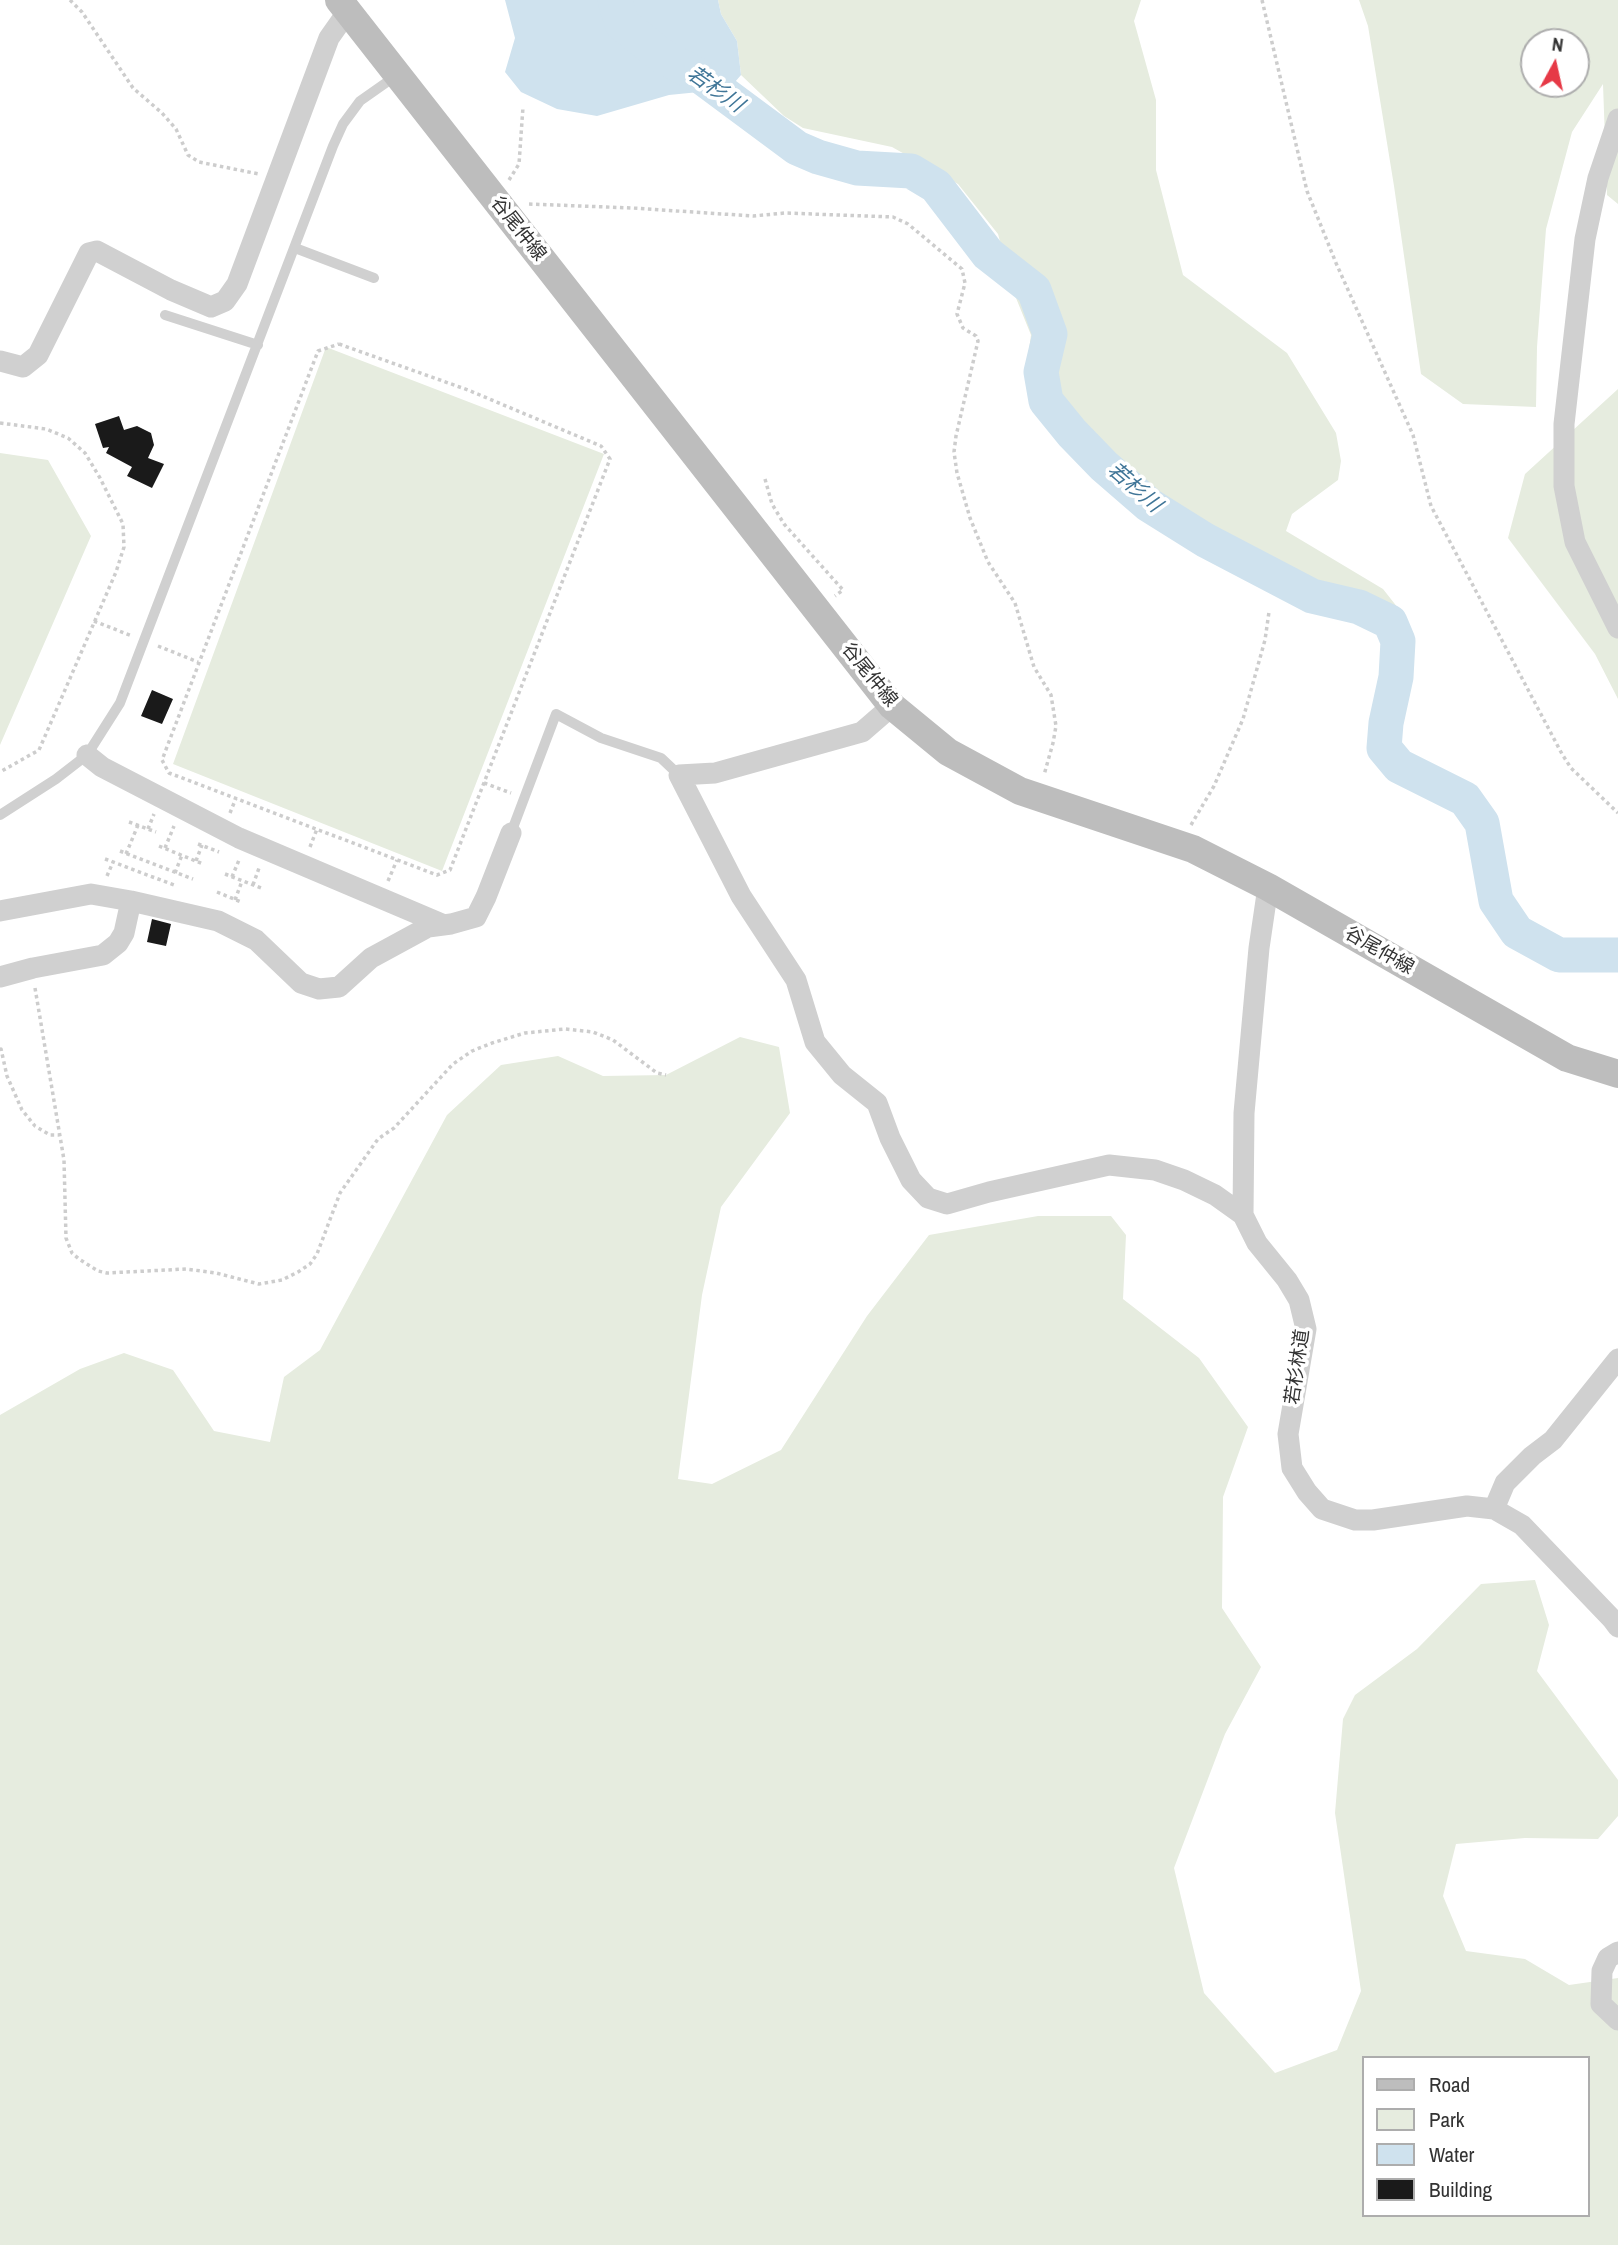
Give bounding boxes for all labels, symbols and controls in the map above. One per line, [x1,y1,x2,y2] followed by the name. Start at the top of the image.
[1520,28,1590,98] north arrow
[1550,31,1565,58] text: N
[682,62,748,118] water label: 若杉川
[486,192,550,266] street label: 谷尾仲線
[1102,458,1166,518] water label: 若杉川
[836,638,902,712] street label: 谷尾仲線
[1340,922,1418,980] street label: 谷尾仲線
[1281,1328,1315,1406] street label: 若杉林道
[1362,2056,1590,2217] legend
[1429,2070,1470,2099] text: Road
[1429,2105,1464,2134] text: Park
[1429,2140,1474,2169] text: Water
[1429,2175,1492,2204] text: Building

